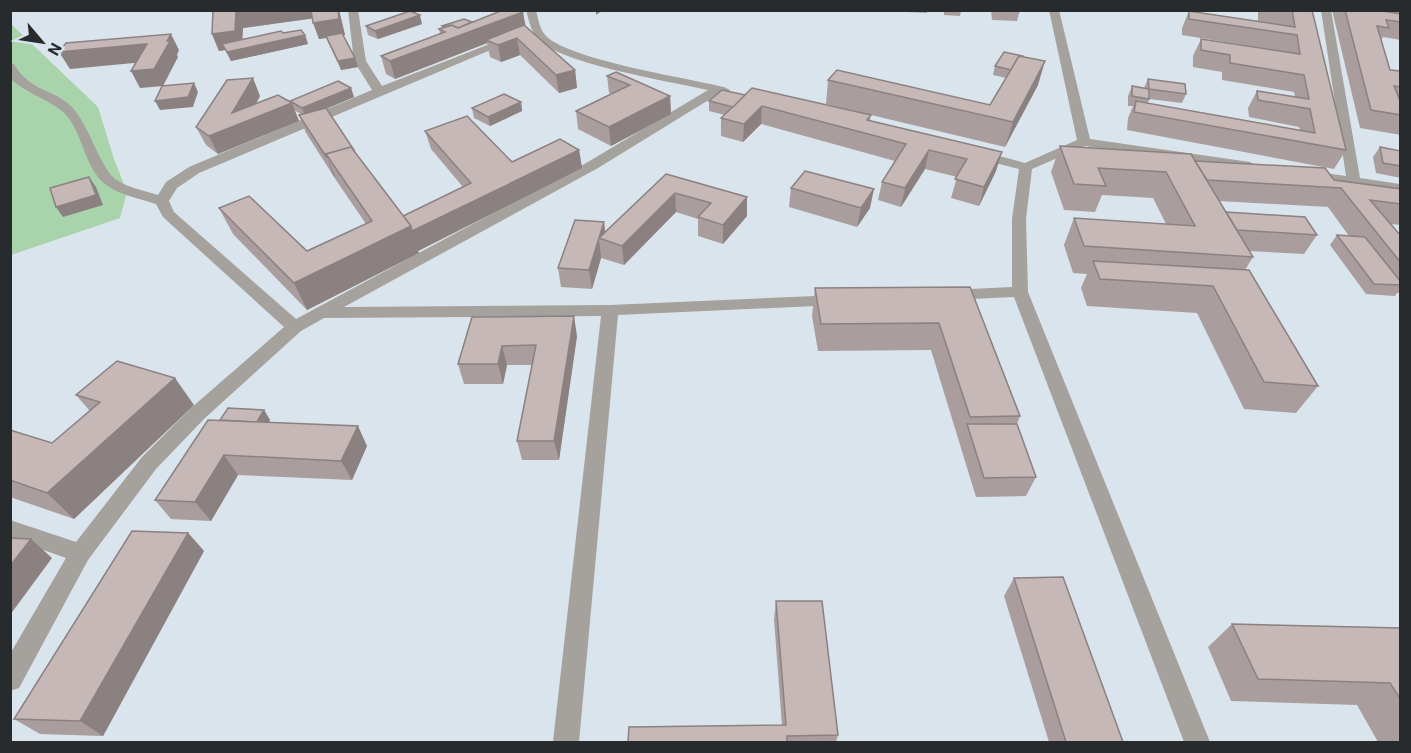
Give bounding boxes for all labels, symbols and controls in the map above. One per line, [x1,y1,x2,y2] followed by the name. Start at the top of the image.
[12,12,72,72] north arrow
[44,39,66,59] text: N

